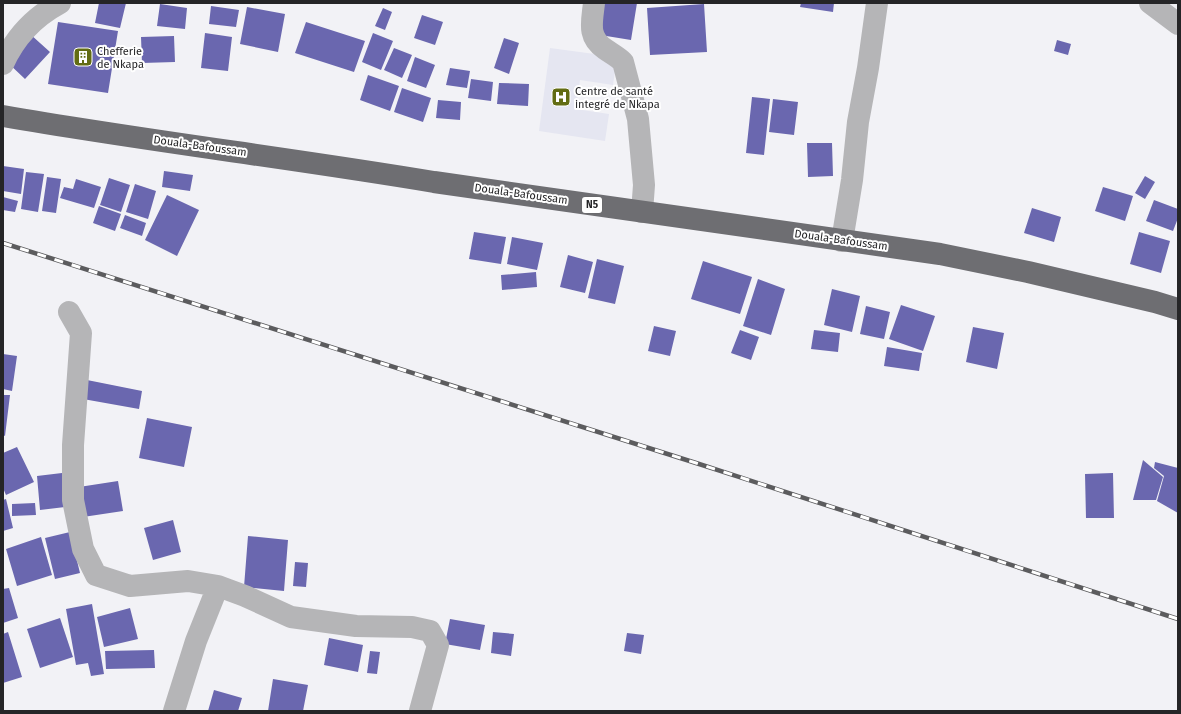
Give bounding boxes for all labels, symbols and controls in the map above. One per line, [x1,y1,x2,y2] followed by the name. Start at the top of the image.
[97,45,144,71] place label: Chefferie de Nkapa
[72,46,94,68] building icon: Chefferie de Nkapa
[575,85,660,111] place label: Centre de santé integré de Nkapa
[550,86,572,108] hospital icon: Centre de santé integré de Nkapa
[153,133,247,159] street label: Douala-Bafoussam
[474,181,568,207] street label: Douala-Bafoussam
[582,197,602,213] road number: N5
[794,227,888,253] street label: Douala-Bafoussam

